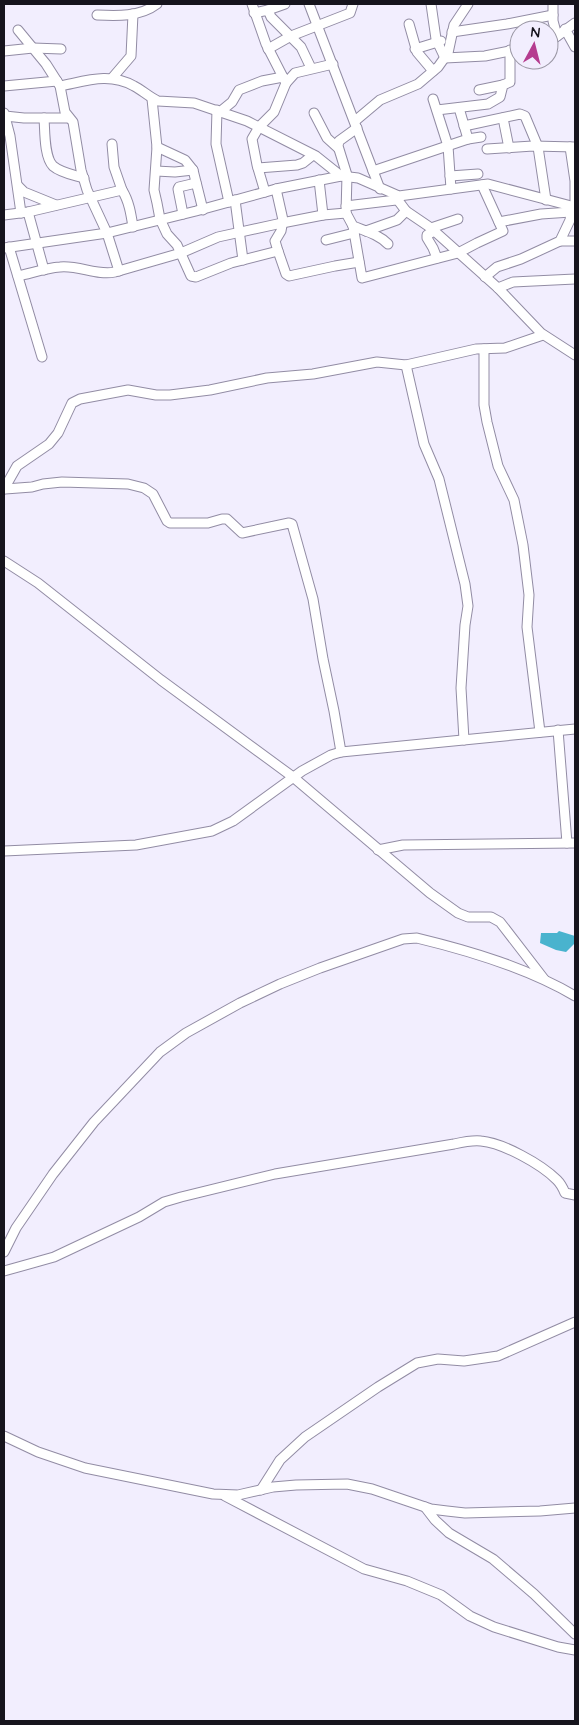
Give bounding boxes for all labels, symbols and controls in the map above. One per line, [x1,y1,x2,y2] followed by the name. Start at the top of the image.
[509,20,559,70] north arrow
[529,23,542,42] text: N

